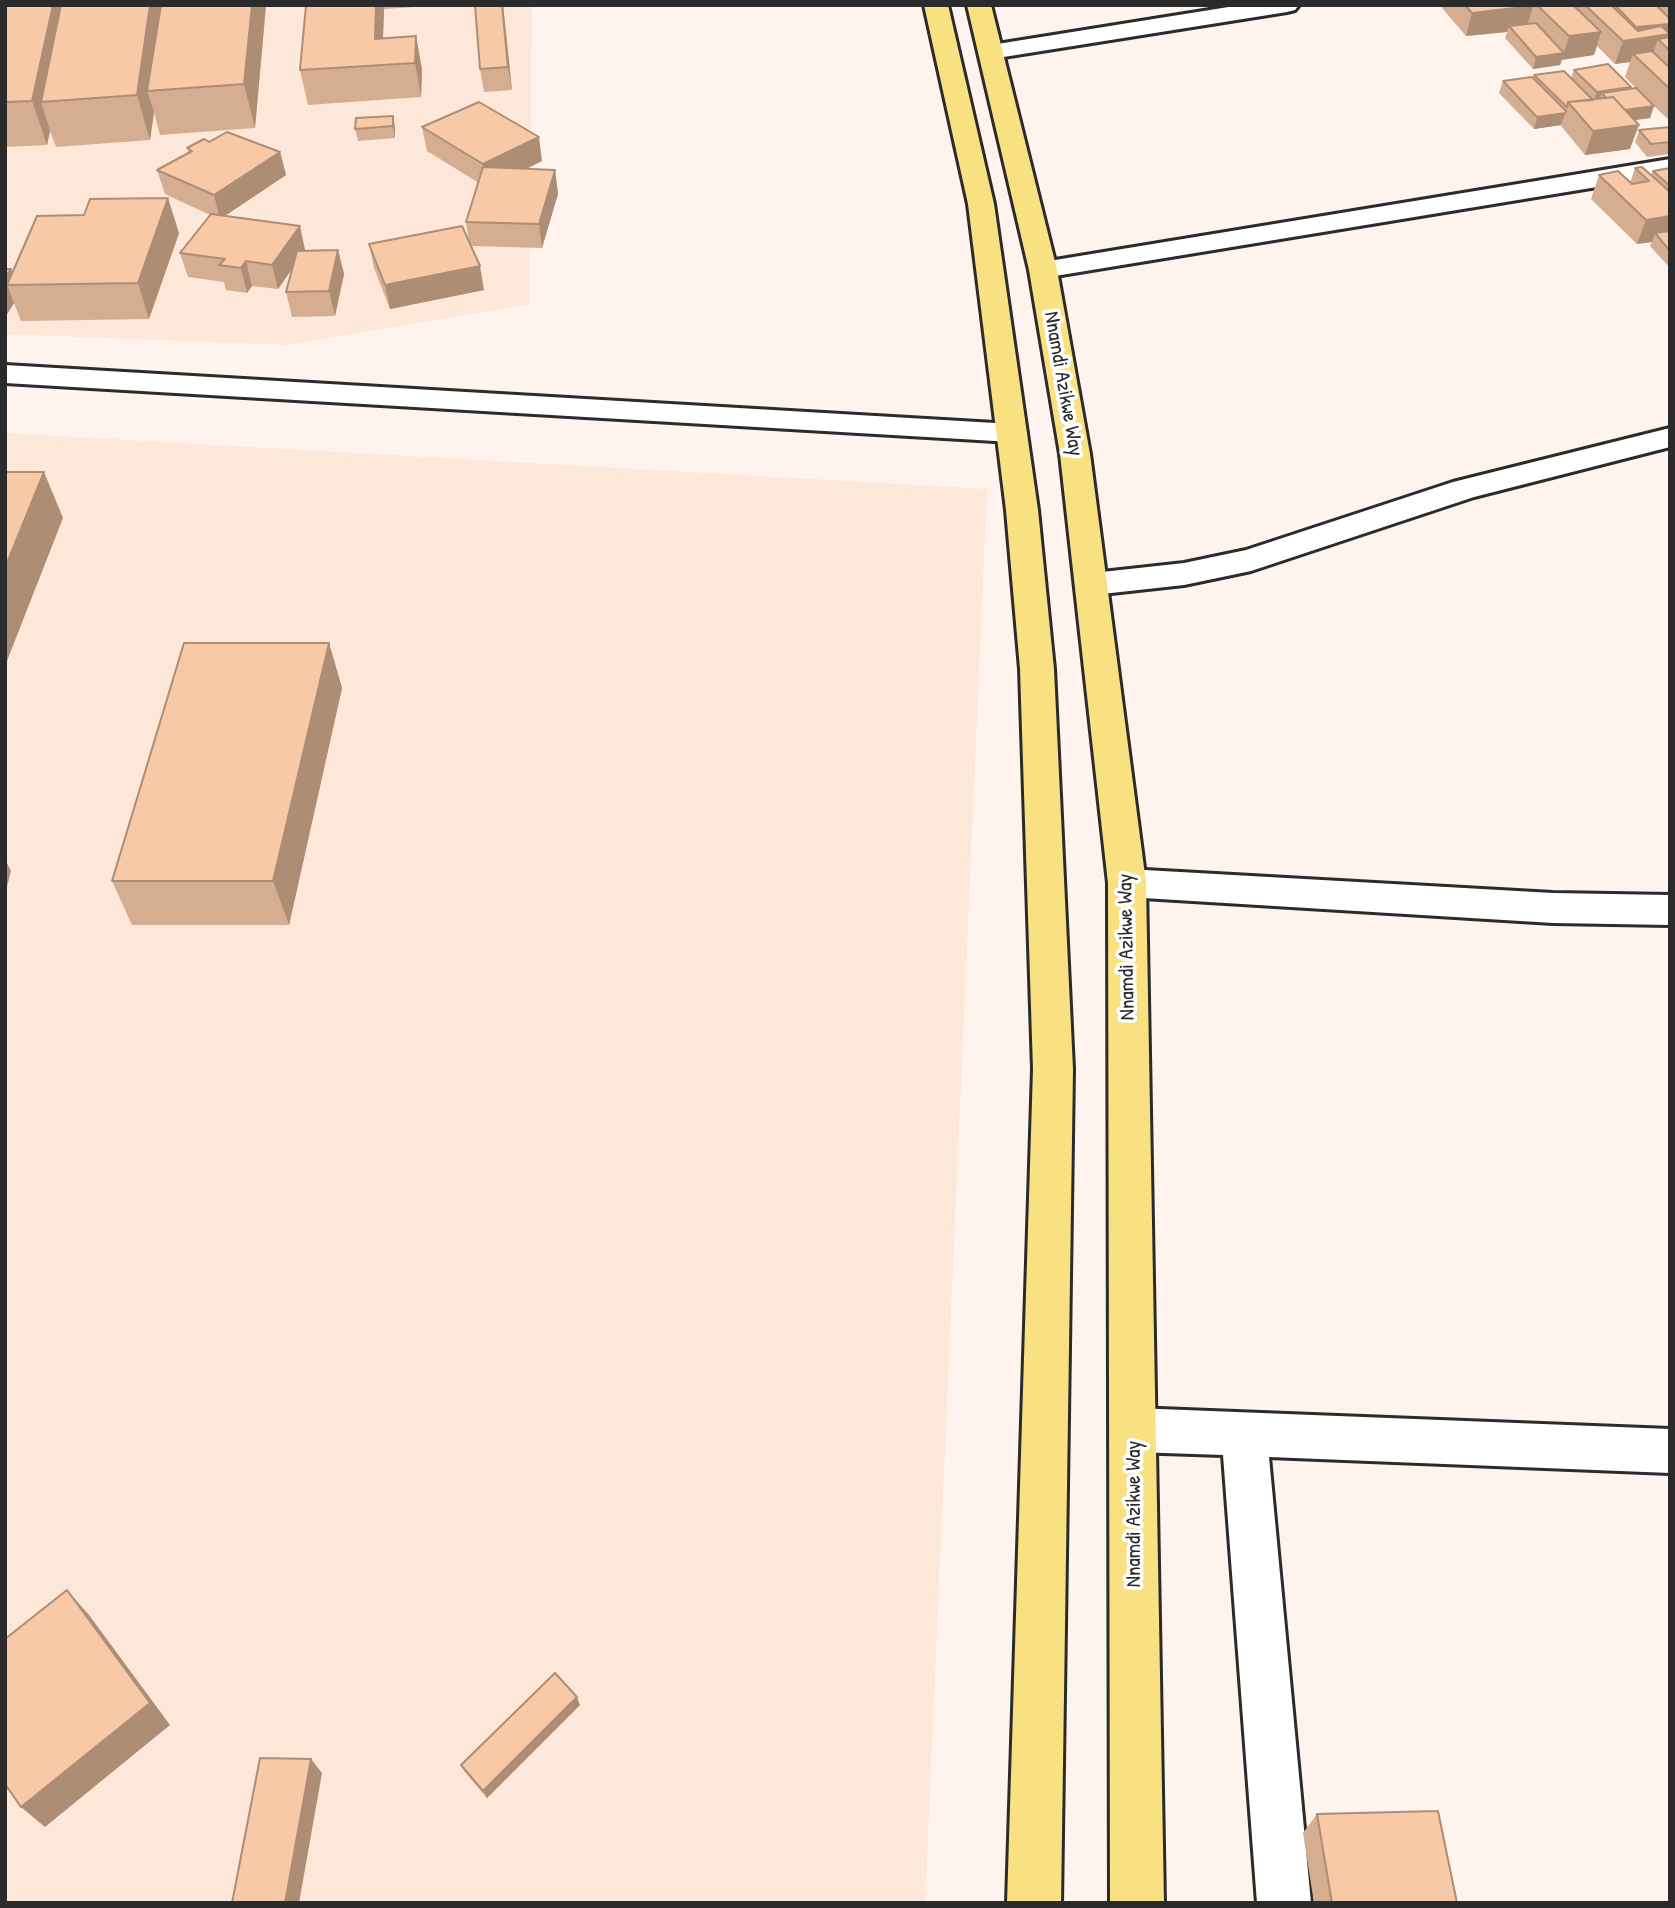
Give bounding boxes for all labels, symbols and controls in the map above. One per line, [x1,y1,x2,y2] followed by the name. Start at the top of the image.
[1038,310,1088,458] street label: Nnamdi Azikwe Way
[1113,874,1141,1020] street label: Nnamdi Azikwe Way
[1121,1441,1147,1587] street label: Nnamdi Azikwe Way

